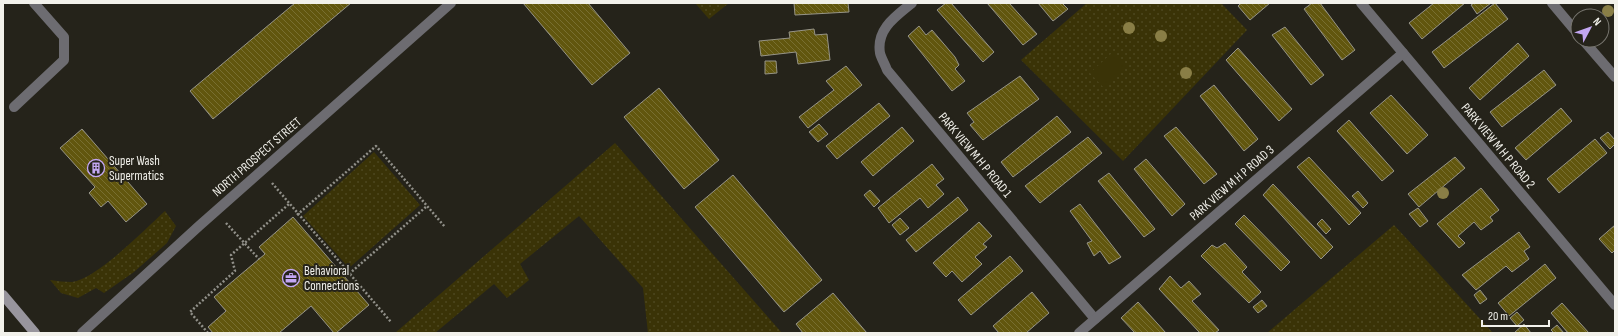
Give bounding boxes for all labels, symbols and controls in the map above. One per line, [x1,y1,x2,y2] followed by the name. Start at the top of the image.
[1570,8,1610,48] north arrow
[1590,15,1604,28] text: N
[1458,100,1538,192] street label: PARK VIEW M H P ROAD 2
[935,109,1015,201] street label: PARK VIEW M H P ROAD 1
[209,114,305,200] street label: NORTH PROSPECT STREET
[1186,142,1278,224] street label: PARK VIEW M H P ROAD 3
[109,153,164,184] place label: Super Wash Supermatics
[86,158,106,178] building icon: Super Wash Supermatics
[304,263,359,294] place label: Behavioral Connections
[281,268,301,288] office icon: Behavioral Connections
[1482,302,1549,328] scale bar
[1488,309,1508,324] text: 20 m

